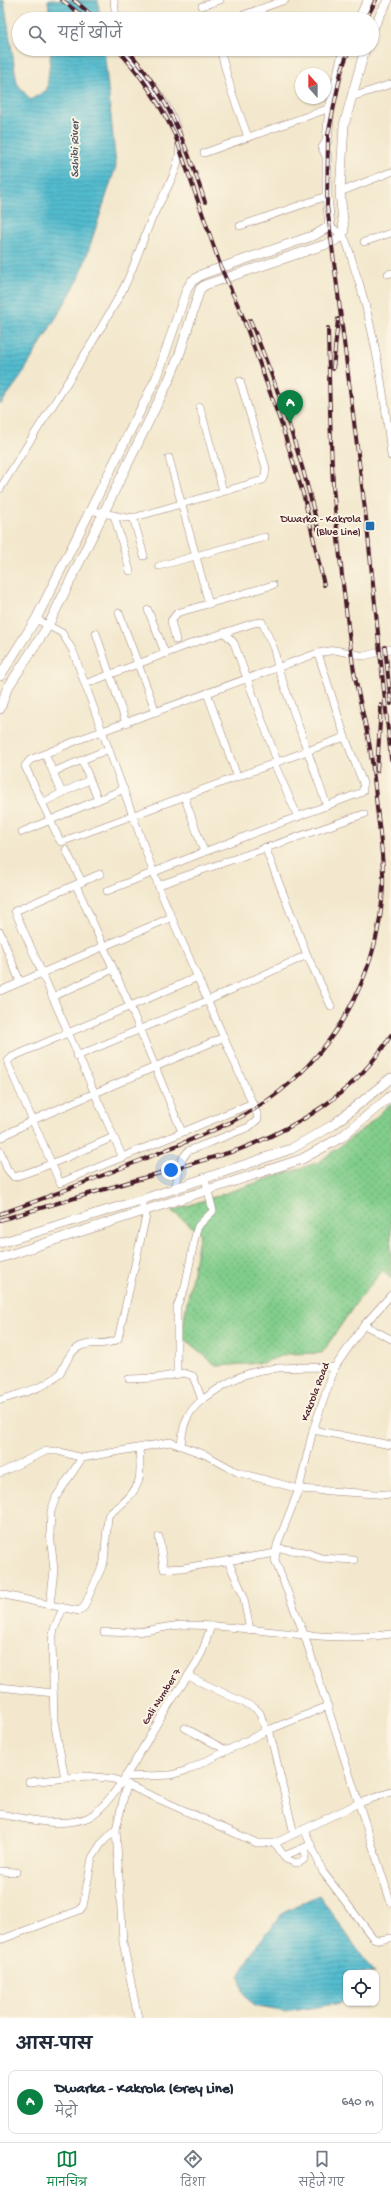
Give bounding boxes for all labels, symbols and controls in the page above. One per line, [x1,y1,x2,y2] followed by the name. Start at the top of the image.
[12,12,379,56] search box
[26,23,48,45] icon: search
[58,26,122,44] text: यहाँ खोजें
[295,68,331,104] north arrow
[69,117,83,178] water label: Sahibi River
[277,390,303,423] pin: A
[279,514,362,539] place label: Dwarka - Kakrola (Blue Line)
[364,520,376,532] marker: Dwarka - Kakrola (Blue Line)
[161,1160,181,1180] your location
[299,1360,333,1423] street label: Kakrola Road
[140,1666,184,1727] street label: Gali Number 7
[343,1970,379,2006] map controls
[343,1970,379,2006] button: locate
[16,2036,92,2056] text: आस-पास
[55,2080,234,2098] text: Dwarka - Kakrola (Grey Line)
[26,2095,34,2110] text: A
[342,2095,374,2110] text: 640 m
[55,2105,78,2120] text: मेट्रो
[47,2148,87,2194] tab: मानचित्र
[180,2148,205,2194] tab: दिशा
[299,2148,344,2194] tab: सहेजे गए

